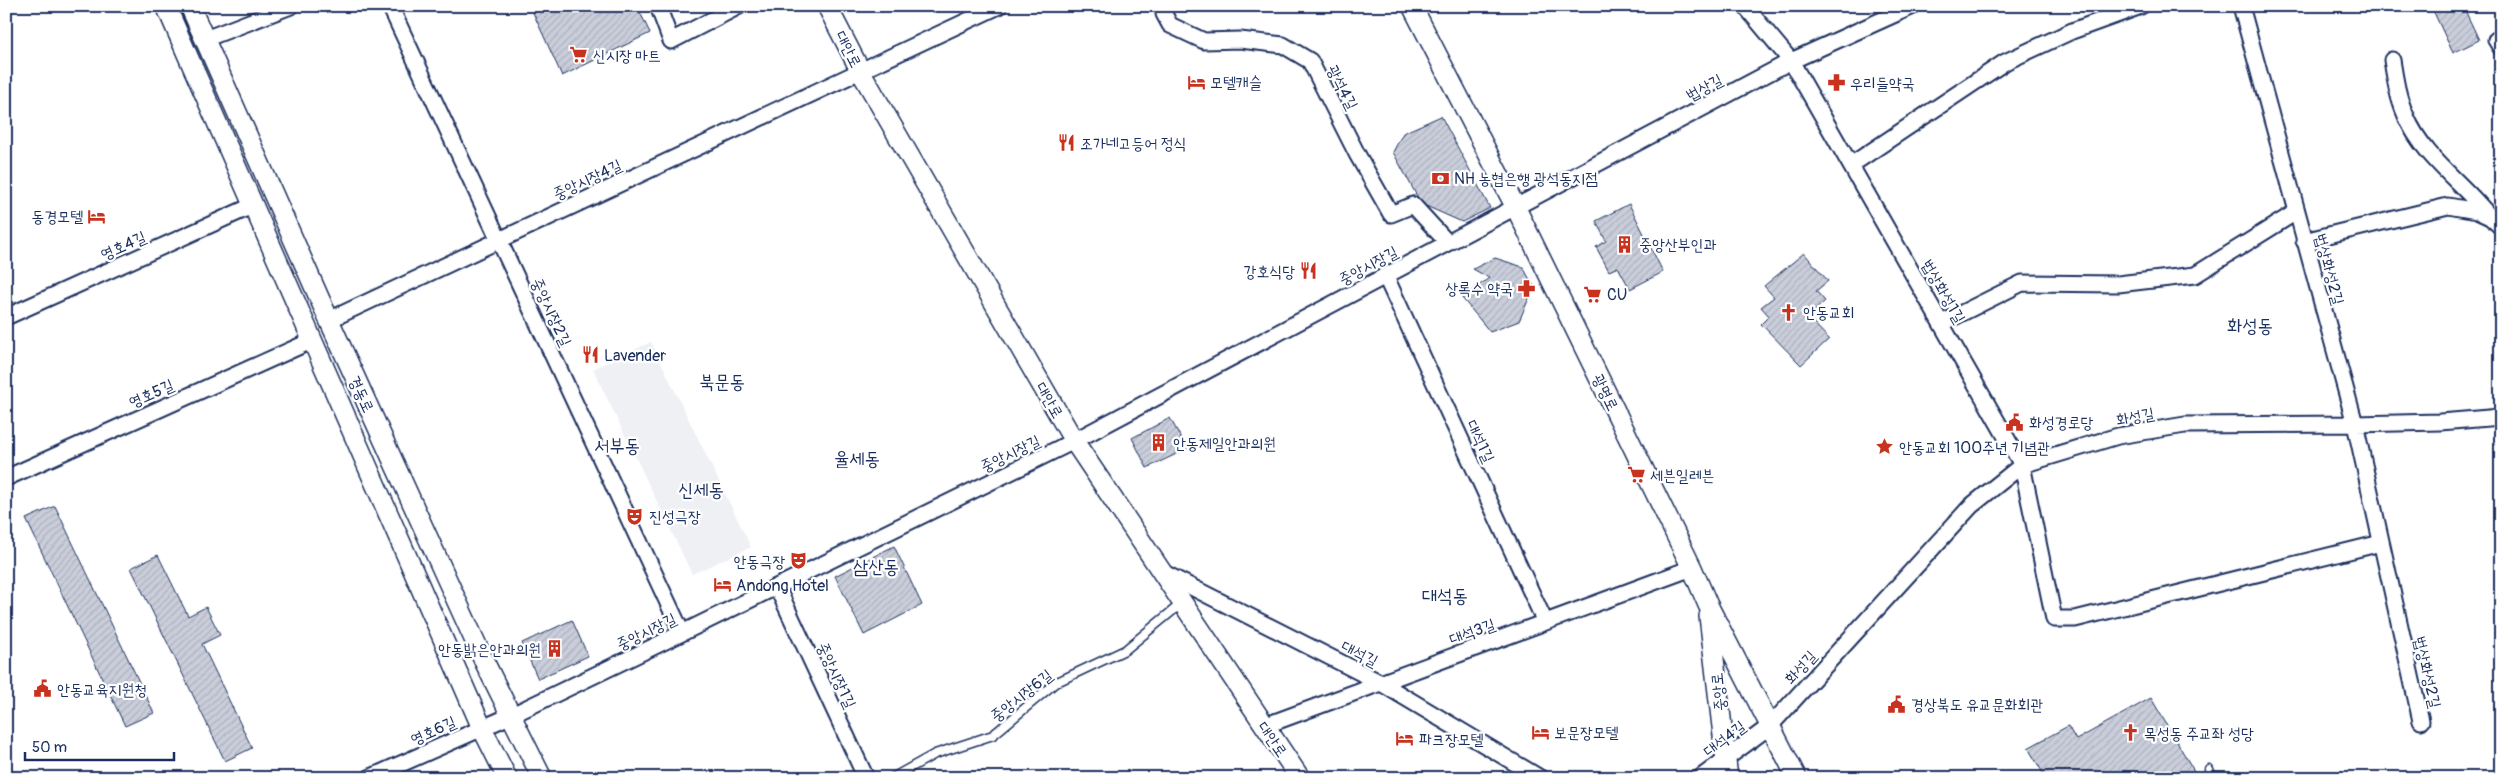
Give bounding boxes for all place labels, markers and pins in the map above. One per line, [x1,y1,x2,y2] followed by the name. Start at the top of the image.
[569,45,589,65] supermarket icon: 신시장 마트
[593,46,661,66] place label: 신시장 마트
[1186,72,1206,92] hotel icon: 모텔캐슬
[1210,73,1262,93] place label: 모텔캐슬
[1826,73,1846,93] pharmacy icon: 우리들약국
[1850,74,1915,94] place label: 우리들약국
[1056,133,1076,153] restaurant icon: 조가네고등어 정식
[1080,134,1186,154] place label: 조가네고등어 정식
[1430,168,1450,188] bank icon: NH 농협은행 광석동지점
[1454,169,1598,189] place label: NH 농협은행 광석동지점
[87,206,107,226] hotel icon: 동경모텔
[32,207,83,227] place label: 동경모텔
[1615,234,1635,254] building icon: 중앙산부인과
[1639,235,1716,255] place label: 중앙산부인과
[1299,261,1319,281] restaurant icon: 강호식당
[1244,262,1295,282] place label: 강호식당
[1517,278,1537,298] pharmacy icon: 상록수 약국
[1445,279,1513,299] place label: 상록수 약국
[1583,284,1603,304] supermarket icon: CU
[1607,285,1627,305] place label: CU
[1779,302,1799,322] church icon: 안동교회
[1803,303,1855,323] place label: 안동교회
[580,345,600,365] restaurant icon: Lavender
[604,346,666,366] place label: Lavender
[2005,412,2025,432] public building icon: 화성경로당
[2029,413,2094,433] place label: 화성경로당
[1149,433,1169,453] building icon: 안동제일안과의원
[1173,434,1276,454] place label: 안동제일안과의원
[1875,437,1895,457] place icon: 안동교회 100주년 기념관
[1899,438,2050,458] place label: 안동교회 100주년 기념관
[1626,465,1646,485] supermarket icon: 세븐일레븐
[1650,466,1714,486] place label: 세븐일레븐
[625,506,645,526] theatre icon: 진성극장
[649,507,701,527] place label: 진성극장
[789,551,809,571] theatre icon: 안동극장
[734,552,785,572] place label: 안동극장
[712,575,732,595] hotel icon: Andong Hotel
[736,576,829,596] place label: Andong Hotel
[545,639,565,659] building icon: 안동밝은안과의원
[438,640,541,660] place label: 안동밝은안과의원
[33,679,53,699] public building icon: 안동교육지원청
[57,680,147,700] place label: 안동교육지원청
[1887,694,1907,714] public building icon: 경상북도 유교문화회관
[1911,695,2043,715] place label: 경상북도 유교문화회관
[1530,722,1550,742] hotel icon: 보문장모텔
[1554,723,1619,743] place label: 보문장모텔
[2120,723,2140,743] church icon: 목성동 주교좌 성당
[2144,724,2254,744] place label: 목성동 주교좌 성당
[1395,729,1415,749] hotel icon: 파크장모텔
[1419,730,1484,750] place label: 파크장모텔

